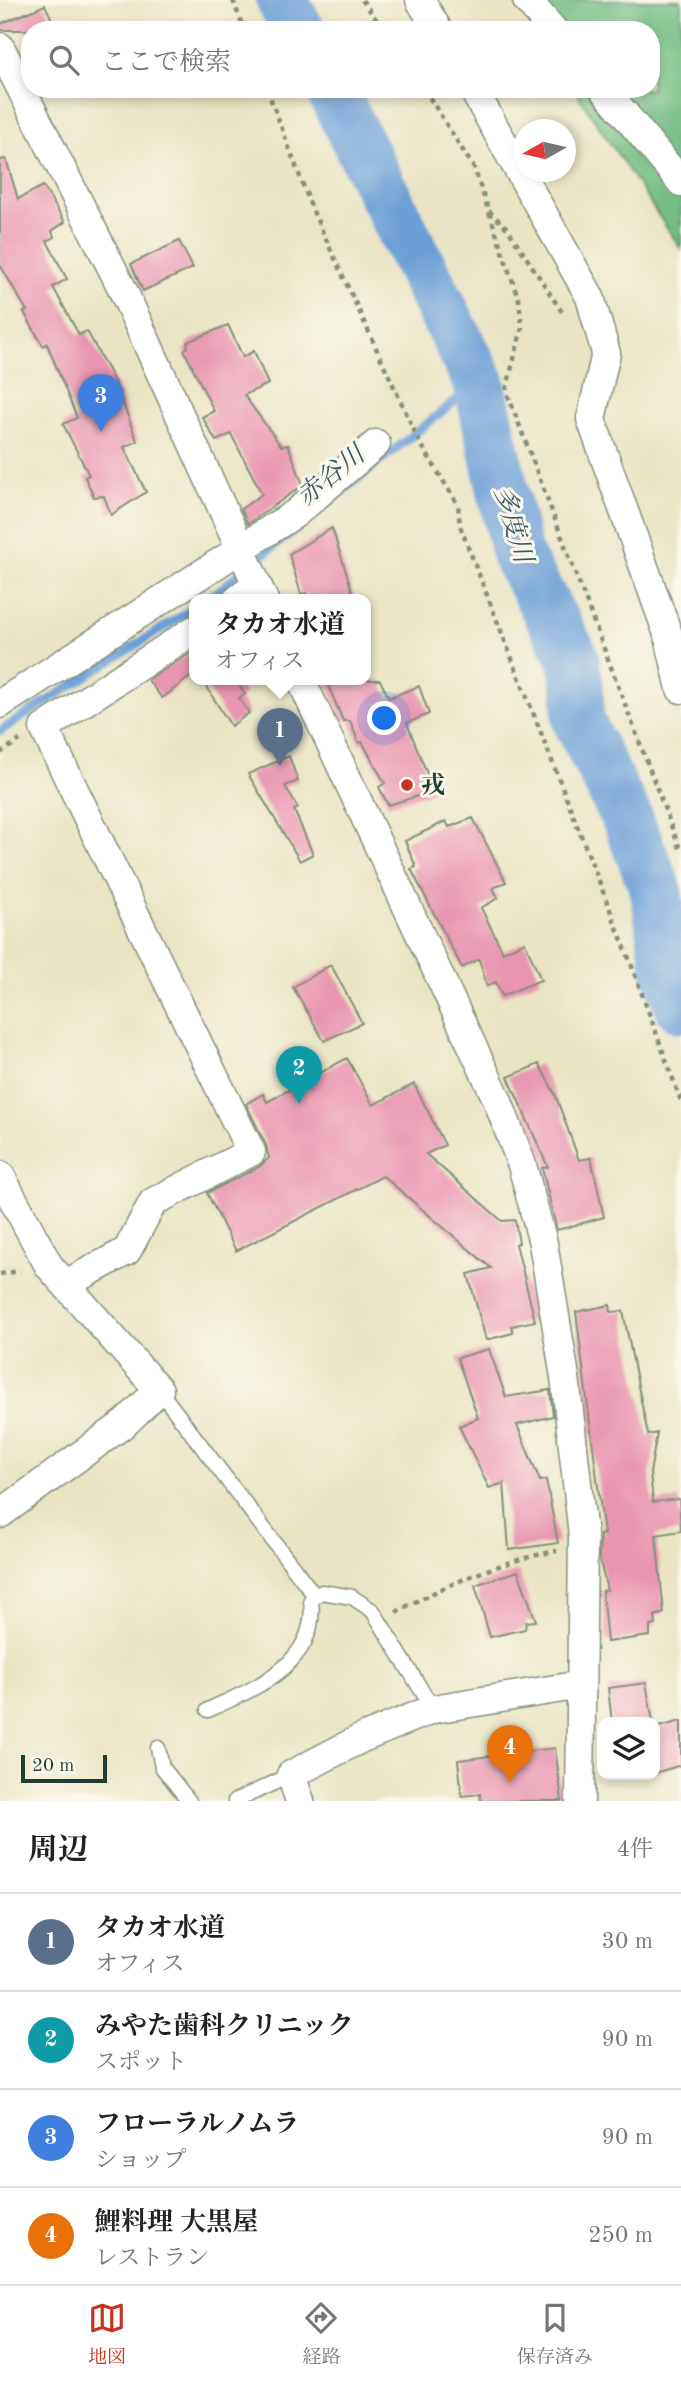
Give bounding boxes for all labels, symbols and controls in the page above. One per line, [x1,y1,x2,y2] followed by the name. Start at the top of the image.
[21,21,660,98] search box
[45,41,83,79] icon: search
[101,50,231,76] text: ここで検索
[513,119,576,182] north arrow
[78,374,124,432] pin: 3
[292,438,372,511] water label: 赤谷川
[489,483,538,569] water label: 多度川
[189,594,371,685] popup
[215,613,345,639] text: タカオ水道
[215,650,304,673] text: オフィス
[367,701,401,735] your location
[257,708,303,766] pin: 1
[421,772,445,799] place label: 戎
[399,777,415,793] marker: 戎
[276,1046,322,1104] pin: 2
[597,1717,660,1780] map controls
[597,1717,660,1780] button: layers
[487,1725,533,1783] pin: 4
[21,1752,107,1784] scale bar
[32,1757,74,1776] text: 20 m
[28,1836,88,1866] text: 周辺
[617,1838,653,1861] text: 4件
[95,1916,225,1942] text: タカオ水道
[44,1930,58,1953] text: 1
[602,1930,653,1953] text: 30 m
[95,1953,184,1976] text: オフィス
[95,2014,353,2040] text: みやた歯科クリニック
[44,2028,58,2051] text: 2
[602,2028,653,2051] text: 90 m
[95,2051,187,2074] text: スポット
[95,2112,299,2138] text: フローラルノムラ
[44,2126,58,2149] text: 3
[602,2126,653,2149] text: 90 m
[95,2149,187,2172] text: ショップ
[95,2210,258,2236] text: 鯉料理 大黒屋
[44,2224,58,2247] text: 4
[588,2224,653,2247] text: 250 m
[95,2247,209,2270] text: レストラン
[88,2299,126,2370] tab: 地図
[302,2299,341,2370] tab: 経路
[517,2299,593,2370] tab: 保存済み

